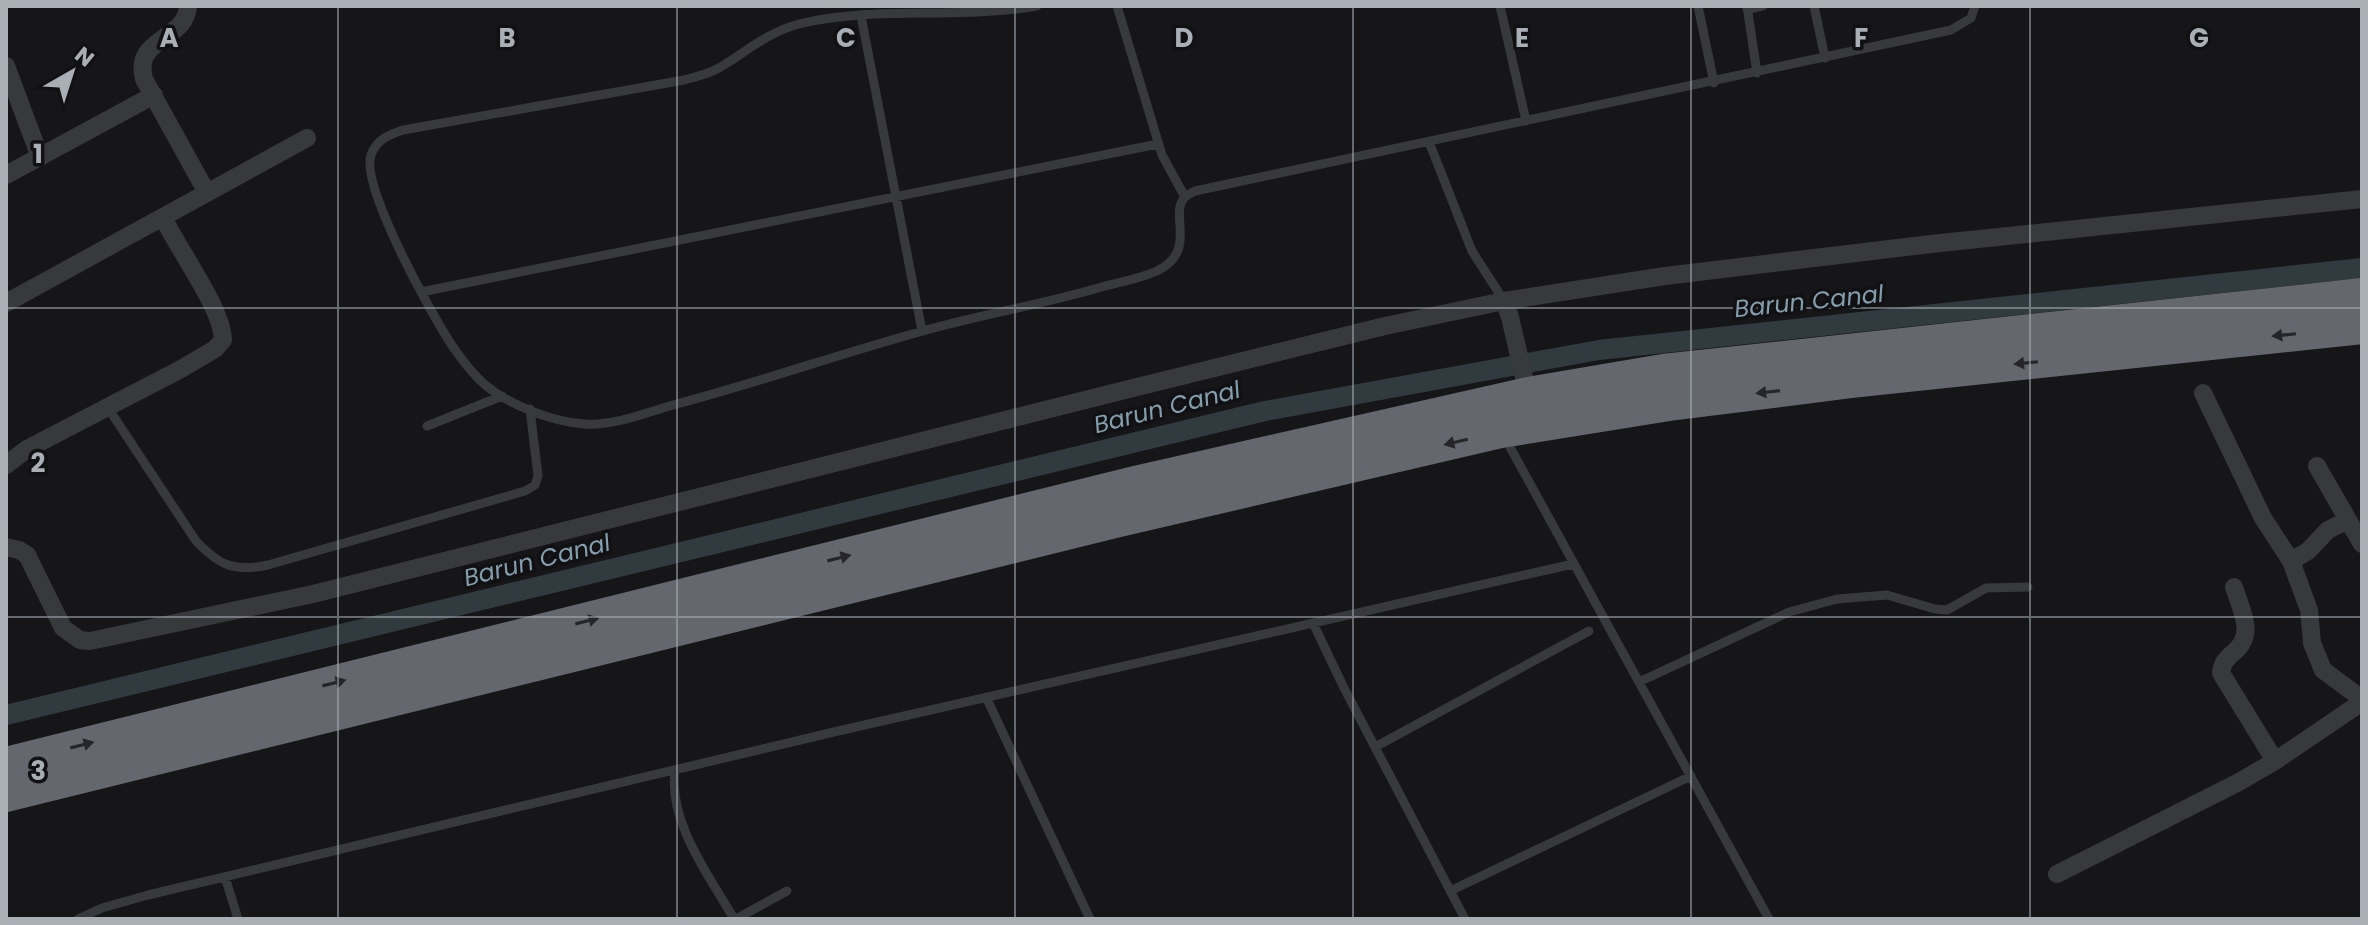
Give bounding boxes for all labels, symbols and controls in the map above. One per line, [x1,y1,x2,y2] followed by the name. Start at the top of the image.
[159,20,179,56] text: A
[498,20,516,56] text: B
[836,20,856,56] text: C
[1175,20,1194,56] text: D
[1515,20,1529,56] text: E
[1854,20,1868,56] text: F
[2189,20,2209,56] text: G
[32,32,112,112] north arrow
[68,40,100,74] text: N
[33,136,43,172] text: 1
[1733,277,1885,325] water label: Barun Canal
[2272,329,2297,342] one-way arrow
[2013,356,2038,369] one-way arrow
[1090,373,1244,441] water label: Barun Canal
[1755,386,1780,399] one-way arrow
[1443,436,1468,448] one-way arrow
[31,445,46,481] text: 2
[460,526,614,594] water label: Barun Canal
[827,552,852,564] one-way arrow
[574,614,599,626] one-way arrow
[322,676,347,689] one-way arrow
[69,738,94,751] one-way arrow
[30,753,46,789] text: 3

